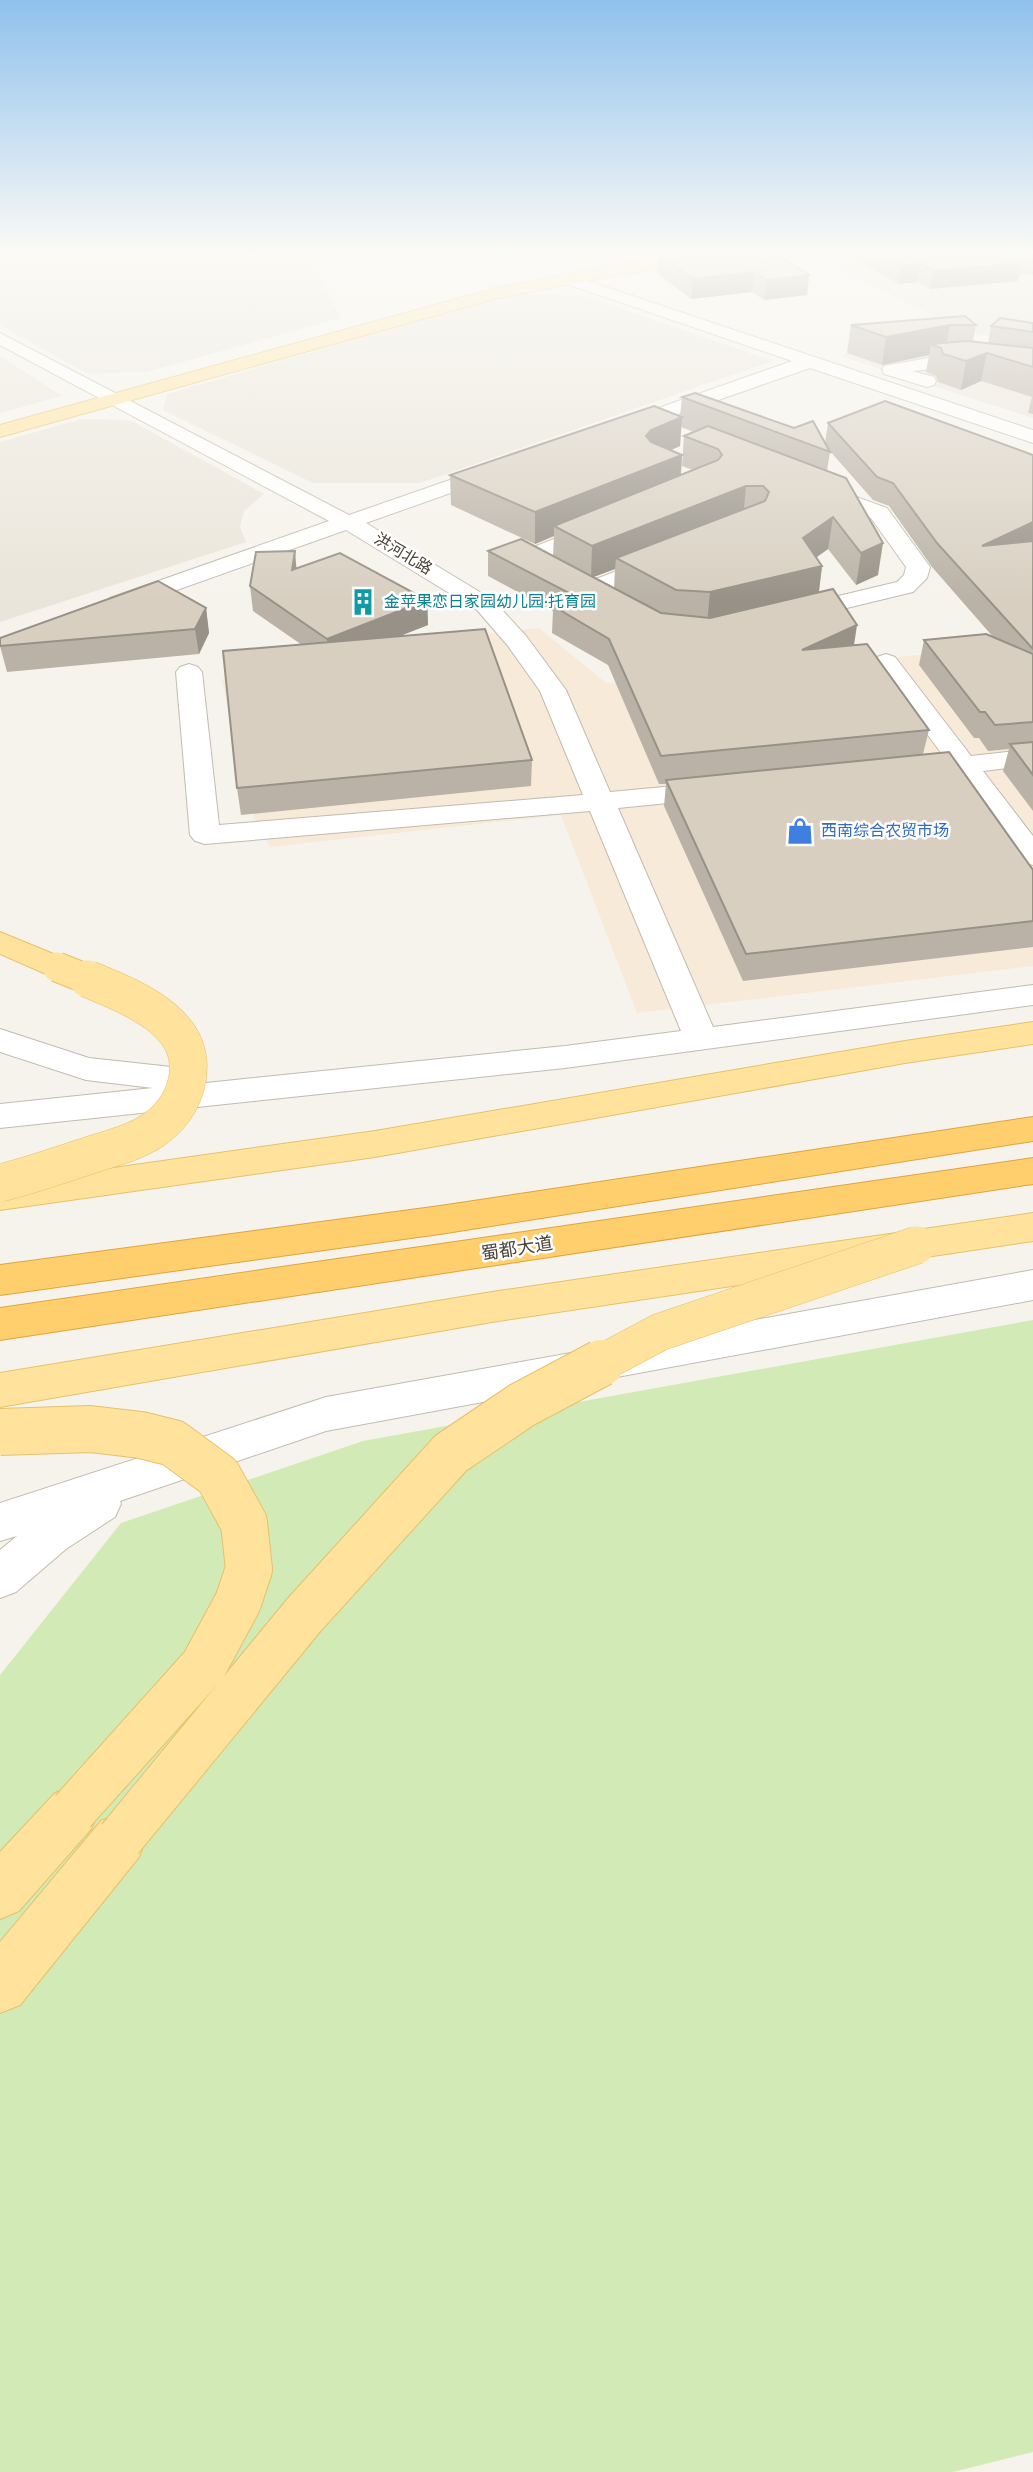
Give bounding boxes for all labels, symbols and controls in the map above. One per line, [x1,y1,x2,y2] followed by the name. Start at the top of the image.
[370,528,436,580] street label: 洪河北路
[348,587,378,617] building icon: 金苹果恋日家园幼儿园·托育园
[384,591,596,613] place label: 金苹果恋日家园幼儿园·托育园
[785,816,815,846] shop icon: 西南综合农贸市场
[821,820,949,842] place label: 西南综合农贸市场
[479,1231,555,1267] street label: 蜀都大道

